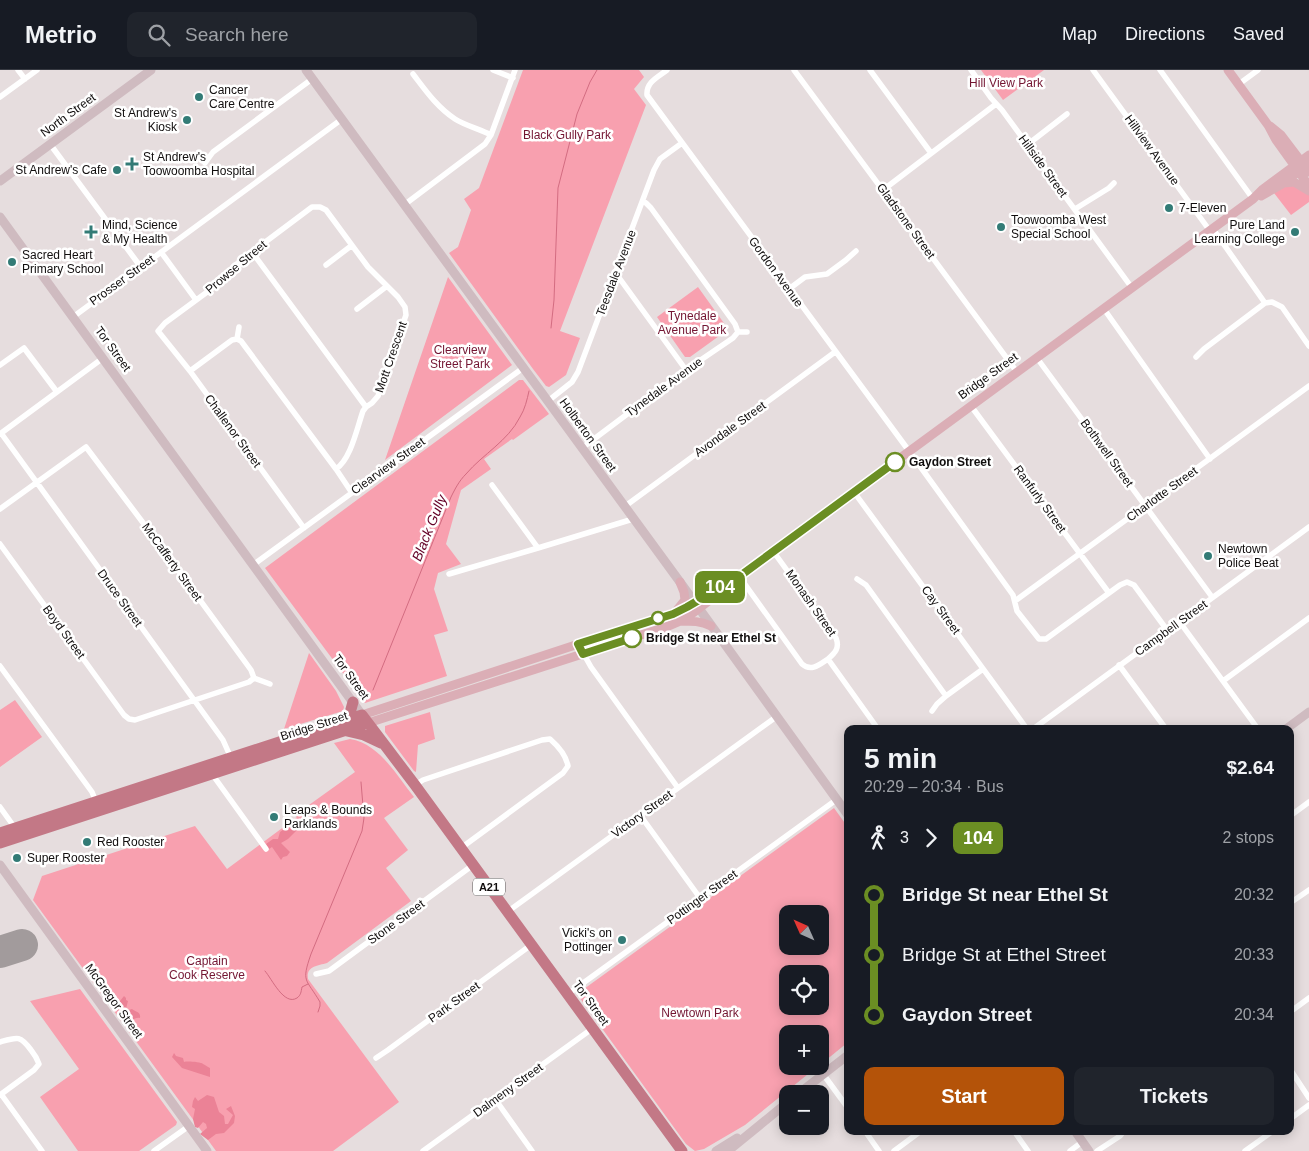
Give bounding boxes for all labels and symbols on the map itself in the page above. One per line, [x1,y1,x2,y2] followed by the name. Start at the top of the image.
[969,76,1044,90] park label: Hill View Park
[209,83,275,111] place label: Cancer Care Centre
[38,90,99,140] street label: North Street
[193,91,205,103] marker: Cancer Care Centre
[114,106,178,134] place label: St Andrew's Kiosk
[1122,112,1182,188] street label: Hillview Avenue
[181,114,193,126] marker: St Andrew's Kiosk
[523,128,612,142] park label: Black Gully Park
[1016,132,1071,201] street label: Hillside Street
[143,150,254,178] place label: St Andrew's Toowoomba Hospital
[125,157,139,171] marker: St Andrew's Toowoomba Hospital
[15,163,107,177] place label: St Andrew's Cafe
[111,164,123,176] marker: St Andrew's Cafe
[874,180,939,262] street label: Gladstone Street
[1179,201,1226,215] place label: 7-Eleven
[1163,202,1175,214] marker: 7-Eleven
[1011,213,1107,241] place label: Toowoomba West Special School
[102,218,178,246] place label: Mind, Science & My Health
[1194,218,1285,246] place label: Pure Land Learning College
[995,221,1007,233] marker: Toowoomba West Special School
[84,225,98,239] marker: Mind, Science & My Health
[1289,226,1301,238] marker: Pure Land Learning College
[593,228,639,318] street label: Teesdale Avenue
[746,234,806,310] street label: Gordon Avenue
[203,237,270,297] street label: Prowse Street
[22,248,103,276] place label: Sacred Heart Primary School
[87,251,158,308] street label: Prosser Street
[6,256,18,268] marker: Sacred Heart Primary School
[658,309,727,337] park label: Tynedale Avenue Park
[372,319,410,395] street label: Mott Crescent
[92,324,134,375] street label: Tor Street
[430,343,491,371] park label: Clearview Street Park
[956,349,1021,402] street label: Bridge Street
[623,354,706,420] street label: Tynedale Avenue
[202,392,265,471] street label: Challenor Street
[557,396,620,475] street label: Holberton Street
[691,398,769,460] street label: Avondale Street
[1078,416,1137,490] street label: Bothwell Street
[348,434,428,498] street label: Clearview Street
[885,452,905,472] marker: Gaydon Street
[909,455,991,469] place label: Gaydon Street
[1011,463,1070,536] street label: Ranfurly Street
[1124,463,1201,524] street label: Charlotte Street
[408,492,450,563] water label: Black Gully
[139,520,205,604] street label: McCafferty Street
[1218,542,1279,570] place label: Newtown Police Beat
[1202,550,1214,562] marker: Newtown Police Beat
[95,567,146,630] street label: Druce Street
[783,567,839,640] street label: Monash Street
[691,571,749,603] line badge: 104
[919,583,964,638] street label: Cay Street
[1132,597,1210,659] street label: Campbell Street
[40,603,88,662] street label: Boyd Street
[651,611,665,625] unlabelled marker
[622,628,642,648] marker: Bridge St near Ethel St
[646,631,776,645] place label: Bridge St near Ethel St
[330,652,372,703] street label: Tor Street
[279,708,350,743] street label: Bridge Street
[609,787,676,841] street label: Victory Street
[284,803,372,831] place label: Leaps & Bounds Parklands
[268,811,280,823] marker: Leaps & Bounds Parklands
[97,835,164,849] place label: Red Rooster
[81,836,93,848] marker: Red Rooster
[27,851,104,865] place label: Super Rooster
[11,852,23,864] marker: Super Rooster
[664,866,740,927] street label: Pottinger Street
[473,879,505,896] road number: A21
[365,896,428,947] street label: Stone Street
[779,905,829,955] north arrow
[562,926,612,954] place label: Vicki's on Pottinger
[616,934,628,946] marker: Vicki's on Pottinger
[169,954,245,982] park label: Captain Cook Reserve
[82,961,146,1042] street label: McGregor Street
[426,978,483,1025] street label: Park Street
[570,978,612,1029] street label: Tor Street
[661,1006,740,1020] park label: Newtown Park
[470,1060,546,1120] street label: Dalmeny Street

